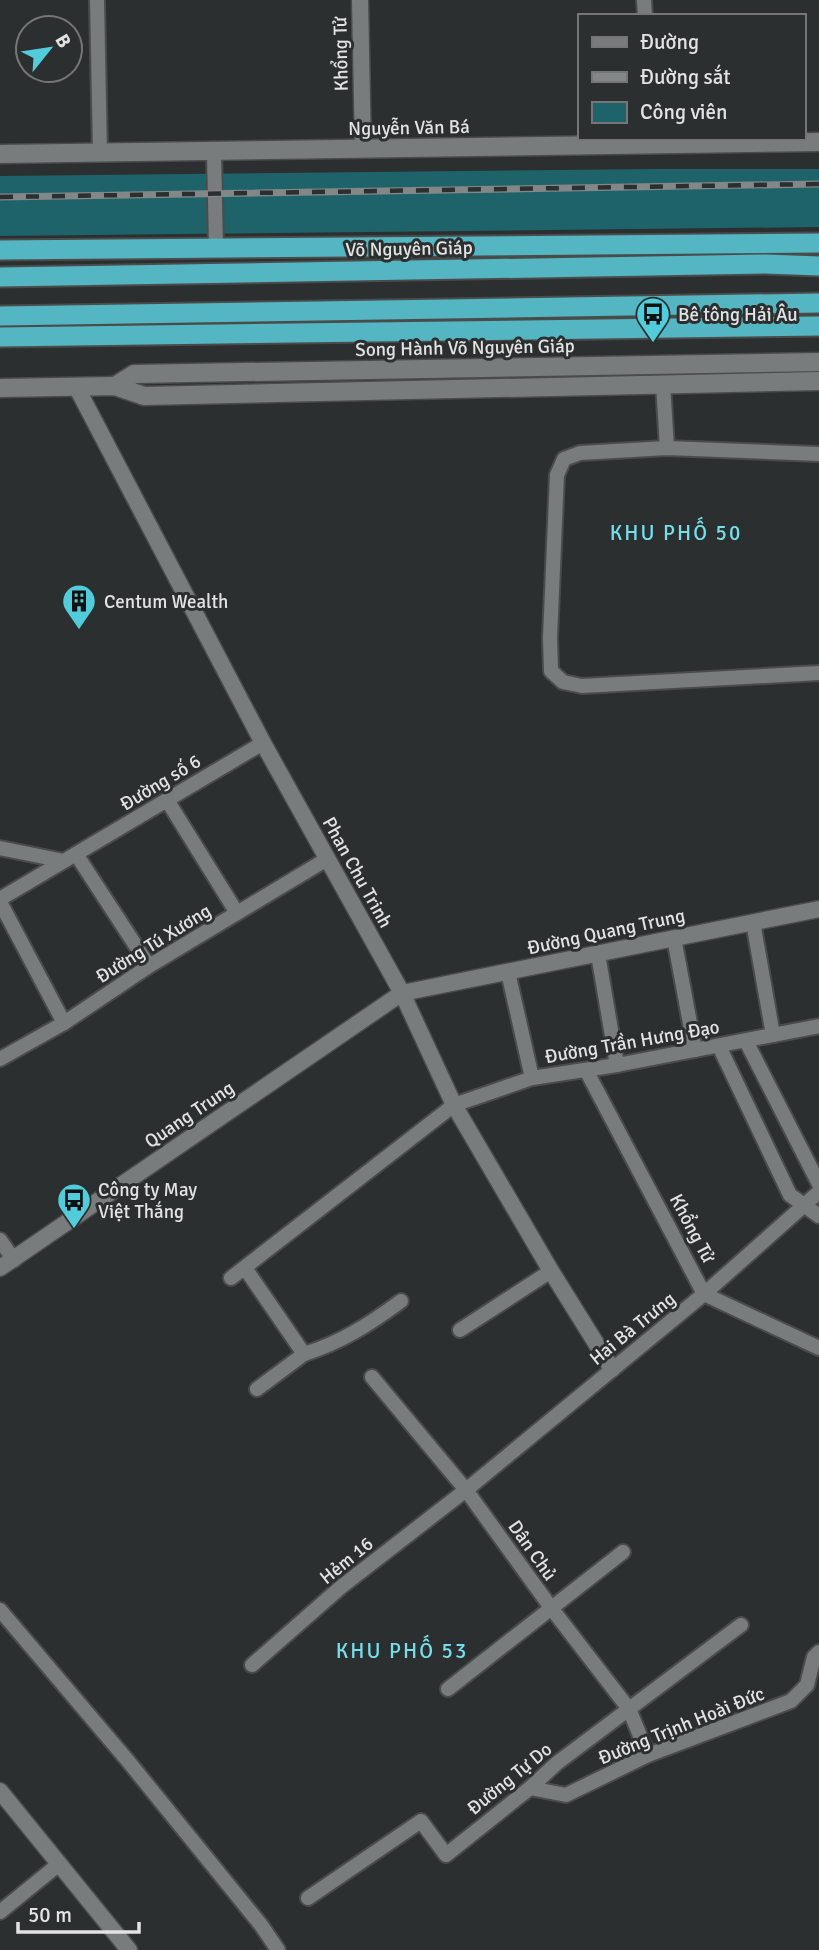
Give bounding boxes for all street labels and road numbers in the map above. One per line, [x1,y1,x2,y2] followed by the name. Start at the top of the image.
[327,16,354,92] street label: Khổng Tử
[348,115,470,141] street label: Nguyễn Văn Bá
[345,236,473,262] street label: Võ Nguyên Giáp
[355,334,575,362] street label: Song Hành Võ Nguyên Giáp
[116,749,205,816] street label: Đường số 6
[317,813,398,932] street label: Phan Chu Trinh
[91,899,216,989] street label: Đường Tú Xương
[525,904,687,960] street label: Đường Quang Trung
[543,1015,722,1069] street label: Đường Trần Hưng Đạo
[140,1076,239,1154] street label: Quang Trung
[664,1189,721,1267] street label: Khổng Tử
[585,1287,680,1371] street label: Hai Bà Trưng
[503,1516,562,1586] street label: Dân Chủ
[315,1532,378,1590] street label: Hẻm 16
[595,1682,768,1770] street label: Đường Trịnh Hoài Đức
[462,1737,557,1820] street label: Đường Tự Do

